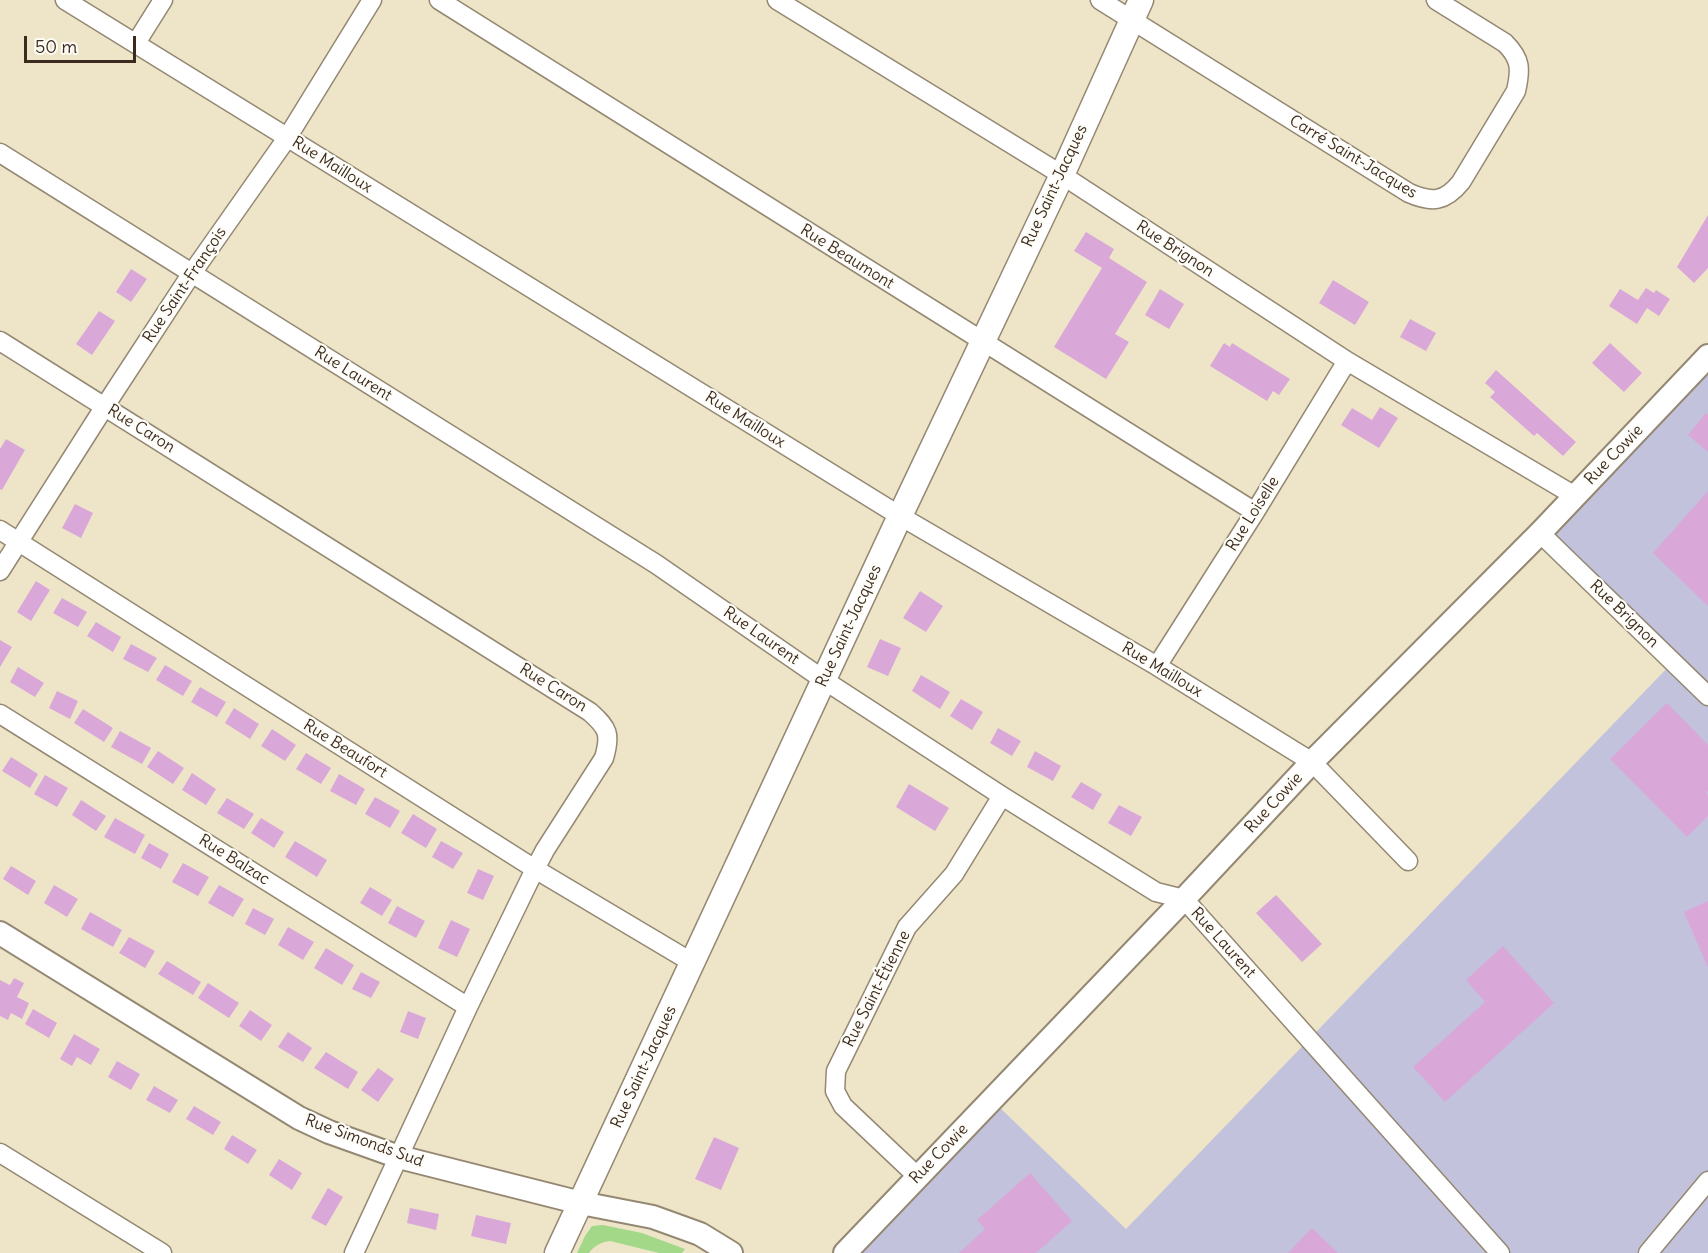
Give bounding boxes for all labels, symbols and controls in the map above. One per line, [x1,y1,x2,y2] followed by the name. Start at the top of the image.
[27,24,140,62] scale bar
[35,35,77,58] text: 50 m
[1286,111,1420,203] street label: Carré Saint-Jacques
[1018,122,1092,250] street label: Rue Saint-Jacques
[288,133,376,197] street label: Rue Mailloux
[1133,217,1217,281] street label: Rue Brignon
[797,221,897,293] street label: Rue Beaumont
[139,224,231,346] street label: Rue Saint-François
[311,343,395,405] street label: Rue Laurent
[701,388,789,452] street label: Rue Mailloux
[104,401,178,457] street label: Rue Caron
[1581,421,1647,489] street label: Rue Cowie
[1222,473,1284,555] street label: Rue Loiselle
[812,562,886,690] street label: Rue Saint-Jacques
[1585,576,1663,652] street label: Rue Brignon
[719,603,803,669] street label: Rue Laurent
[1118,638,1206,702] street label: Rue Mailloux
[516,660,590,716] street label: Rue Caron
[300,716,390,782] street label: Rue Beaufort
[1241,769,1307,837] street label: Rue Cowie
[195,831,273,889] street label: Rue Balzac
[1186,904,1260,982] street label: Rue Laurent
[839,927,915,1051] street label: Rue Saint-Étienne
[607,1003,681,1131] street label: Rue Saint-Jacques
[302,1111,426,1171] street label: Rue Simonds Sud
[906,1120,972,1188] street label: Rue Cowie

